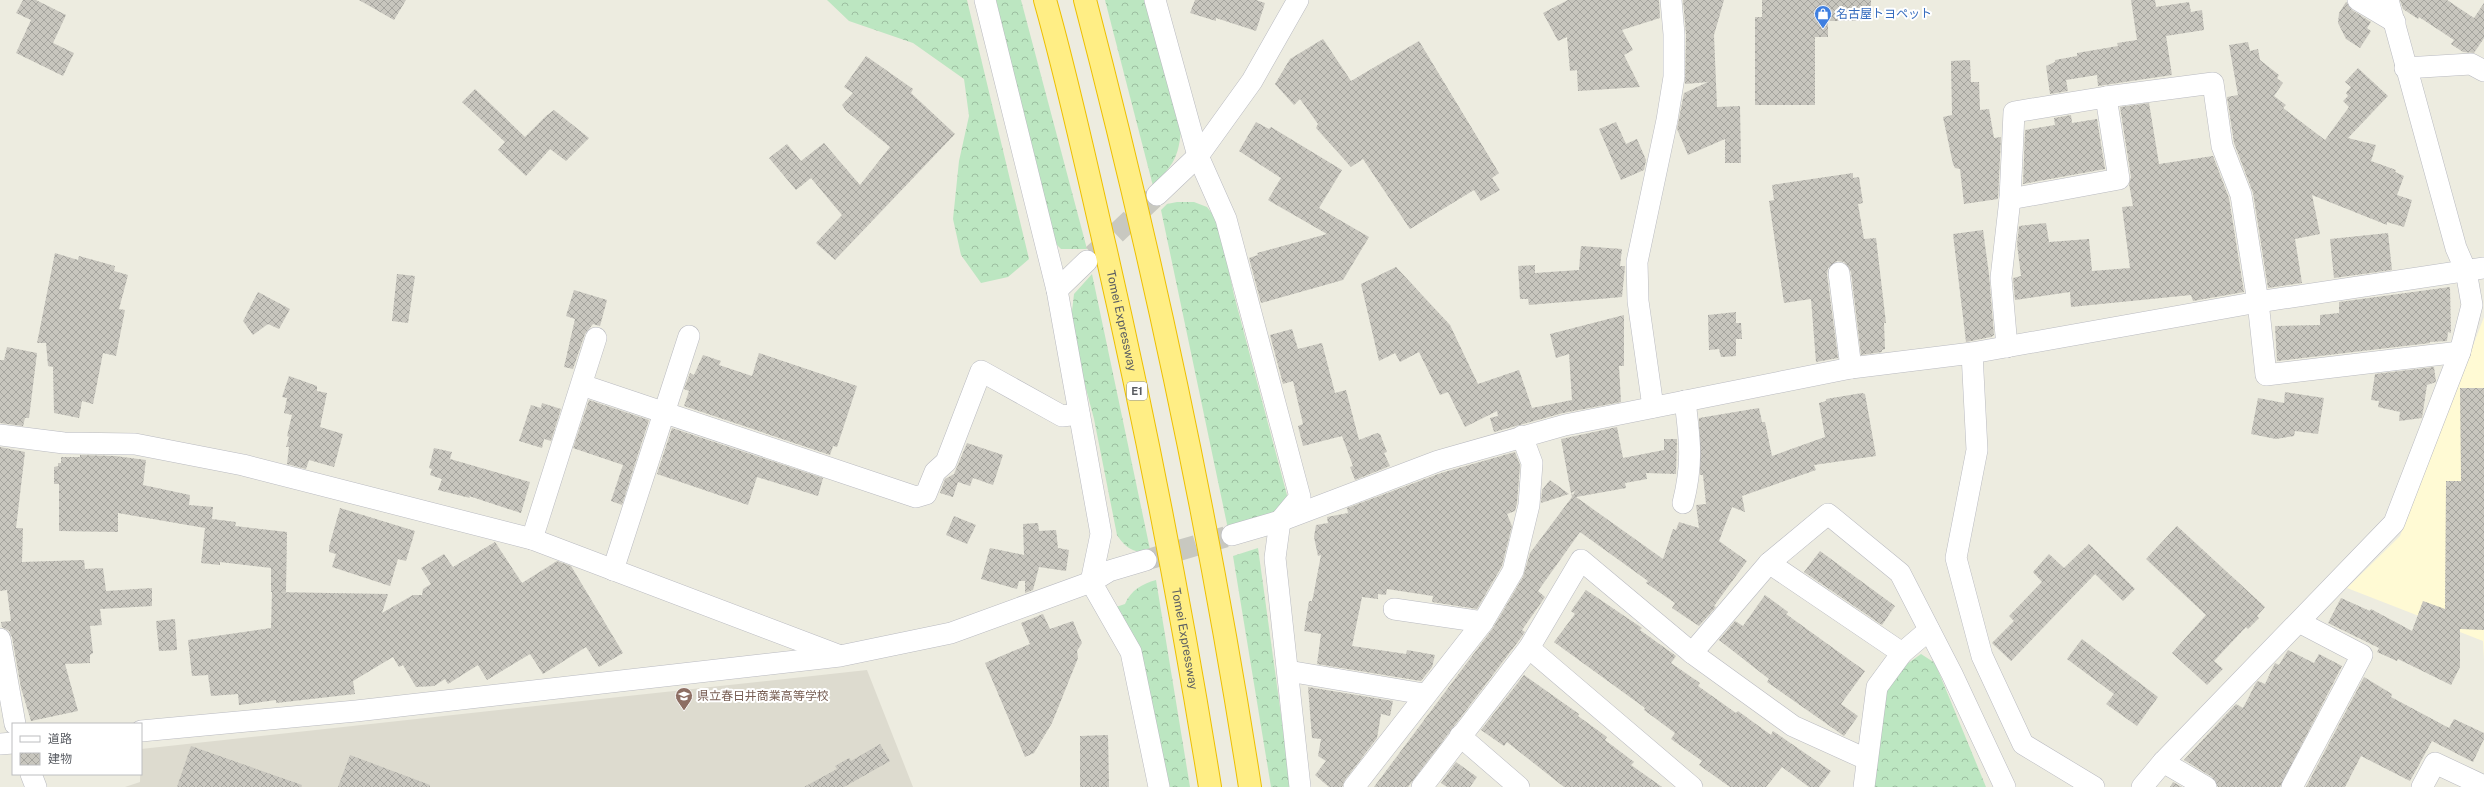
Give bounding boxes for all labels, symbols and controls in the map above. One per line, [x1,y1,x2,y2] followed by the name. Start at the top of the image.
[1813,4,1833,29] shop icon: 名古屋トヨペット
[1836,7,1932,21] place label: 名古屋トヨペット
[1104,269,1139,373] street label: Tomei Expressway
[1127,382,1147,400] road number: E1
[1169,587,1201,691] street label: Tomei Expressway
[674,686,694,711] school or university icon: 県立春日井商業高等学校
[697,689,829,703] place label: 県立春日井商業高等学校
[12,723,142,775] legend
[48,732,72,746] text: 道路
[48,752,72,766] text: 建物

